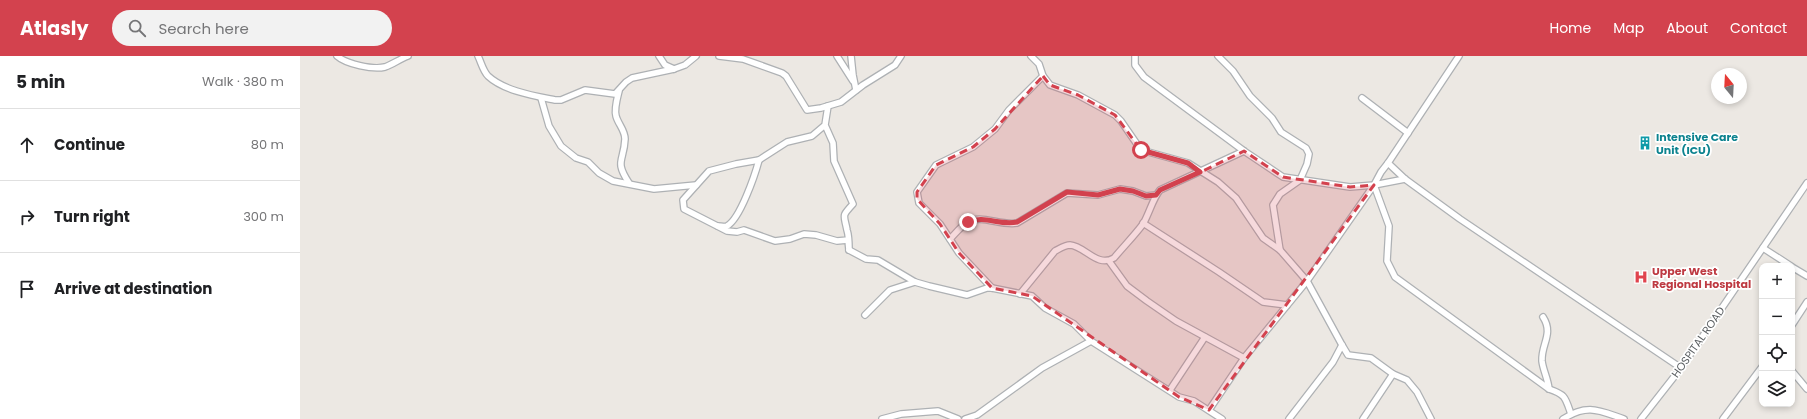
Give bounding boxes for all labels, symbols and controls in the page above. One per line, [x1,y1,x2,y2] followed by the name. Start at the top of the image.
[112,10,392,46] search box
[20,15,88,42] text: Atlasly
[126,17,148,39] icon: search
[158,18,249,39] text: Search here
[1549,18,1591,38] text: Home
[1613,18,1644,38] text: Map
[1666,18,1708,38] text: About
[1730,18,1787,38] text: Contact
[1711,68,1747,104] north arrow
[16,70,65,94] text: 5 min
[202,72,284,91] text: Walk · 380 m
[1656,129,1738,158] place label: Intensive Care Unit (ICU)
[16,134,38,156] icon: ahead
[54,134,125,155] text: Continue
[251,135,284,154] text: 80 m
[1637,135,1653,151] building icon: Intensive Care Unit (ICU)
[1132,141,1150,159] route start
[16,206,38,228] icon: right
[54,206,130,227] text: Turn right
[243,207,284,226] text: 300 m
[959,213,977,231] route end
[1652,263,1751,292] place label: Upper West Regional Hospital
[1759,263,1795,407] map controls
[1759,263,1795,299] button: +
[1633,269,1649,285] hospital icon: Upper West Regional Hospital
[16,278,38,300] icon: arrive
[54,278,212,299] text: Arrive at destination
[1759,299,1795,335] button: −
[1668,303,1729,381] street label: HOSPITAL ROAD
[1759,335,1795,371] button: locate
[1759,371,1795,407] button: layers

